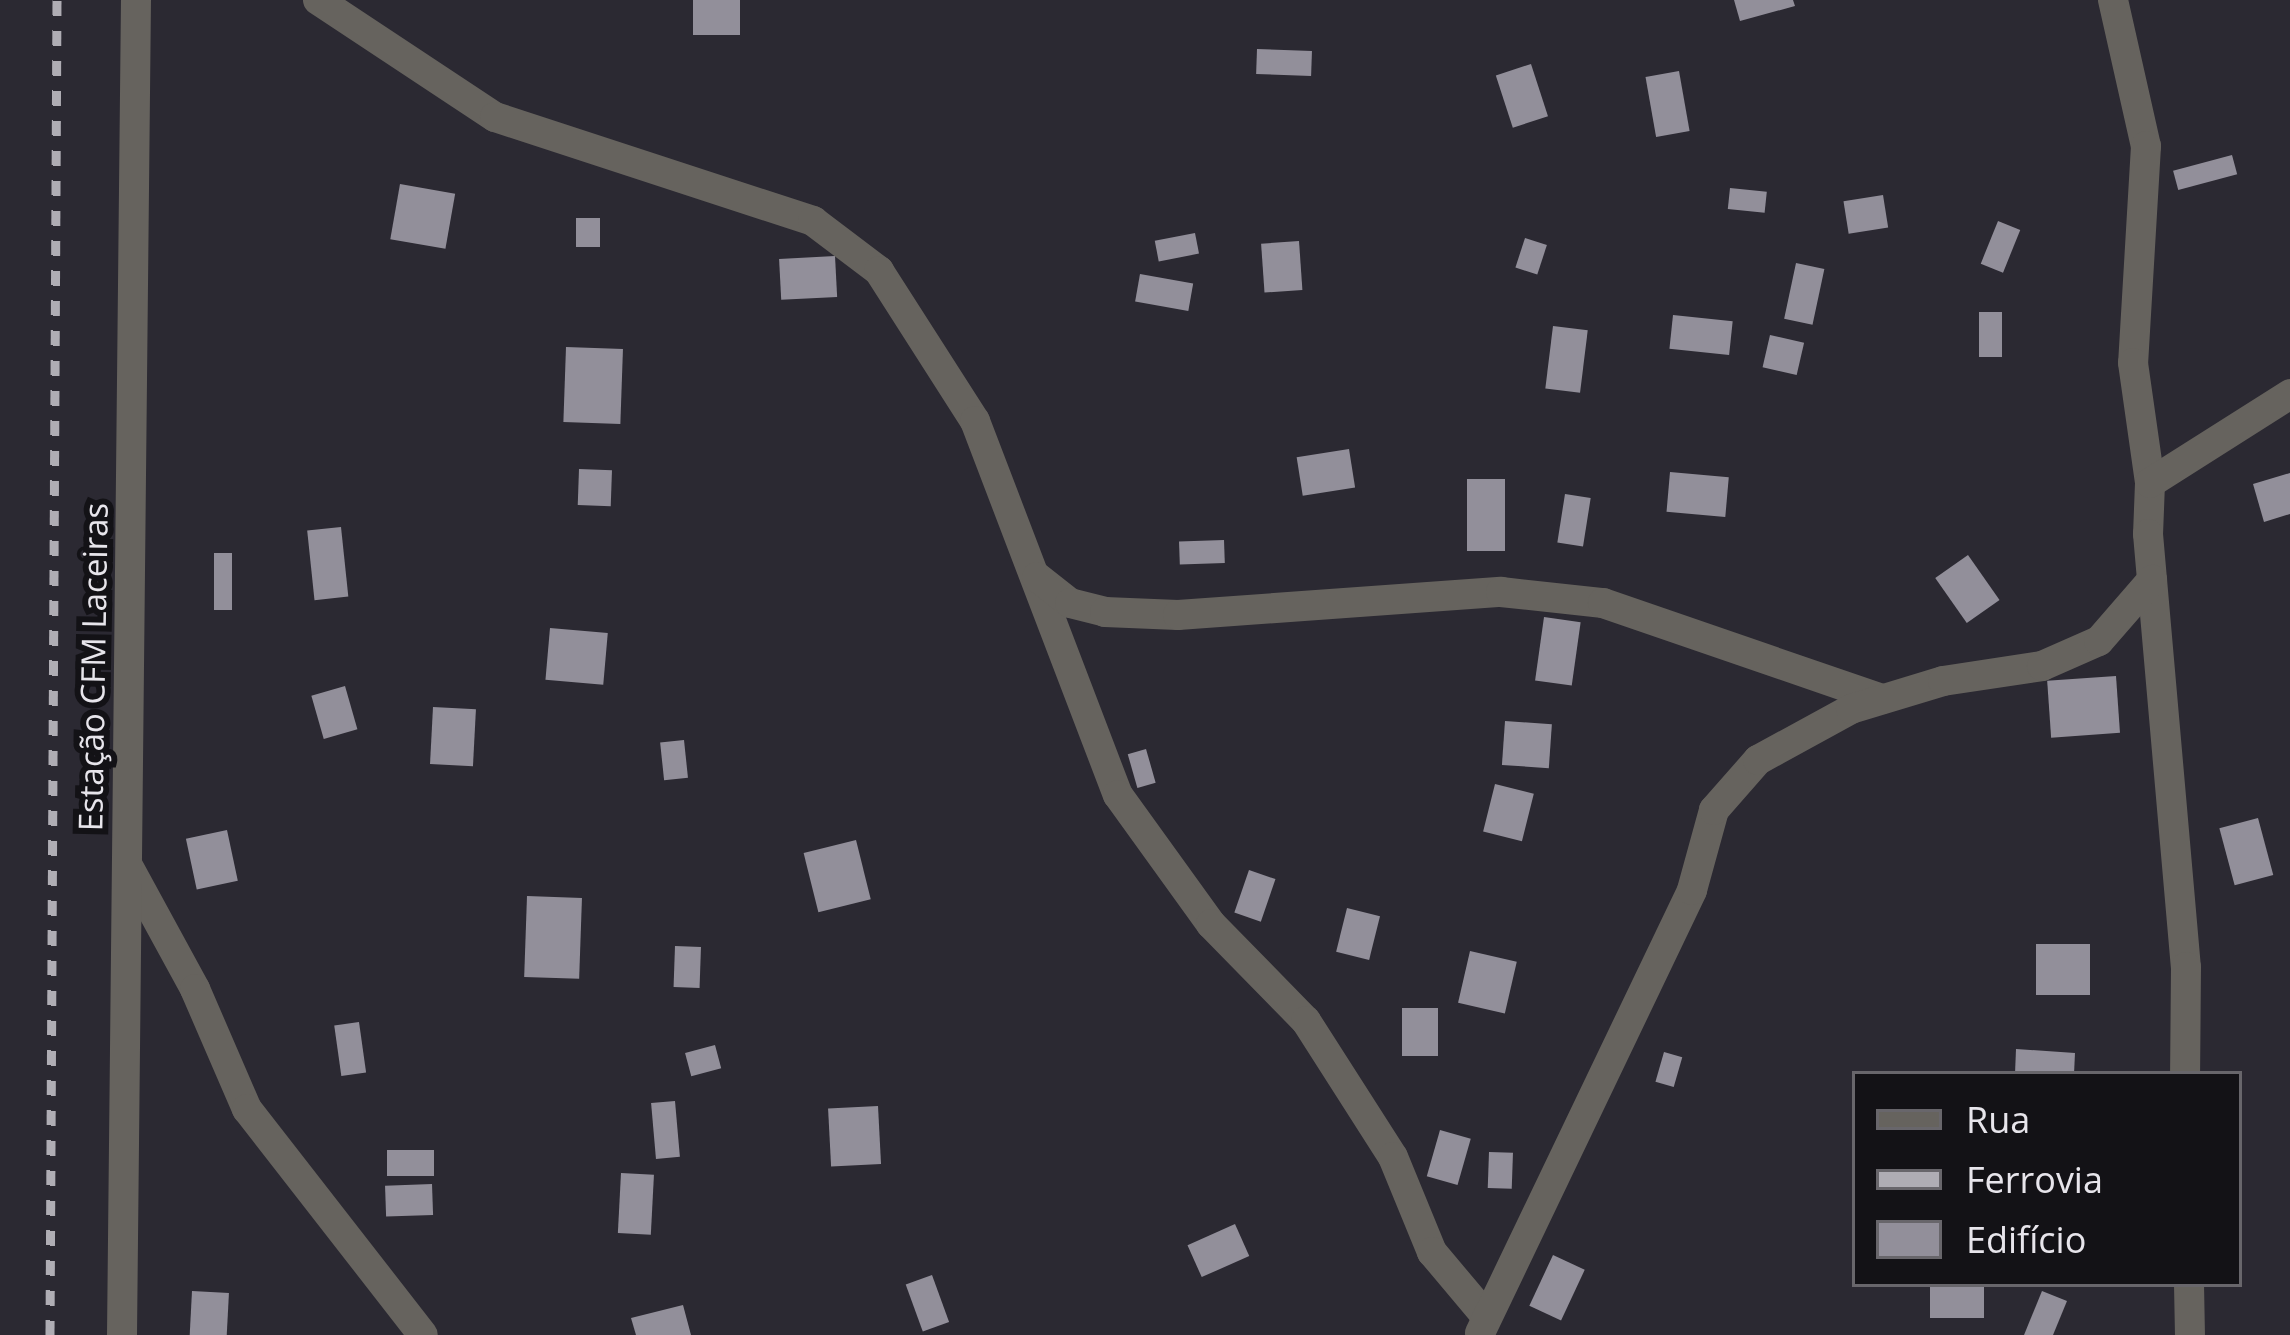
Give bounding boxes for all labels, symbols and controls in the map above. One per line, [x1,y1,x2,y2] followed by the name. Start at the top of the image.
[70,502,116,832] street label: Estação CFM Laceiras
[1852,1071,2242,1287] legend
[1966,1095,2030,1144] text: Rua
[1966,1155,2103,1204] text: Ferrovia
[1966,1215,2086,1264] text: Edifício

